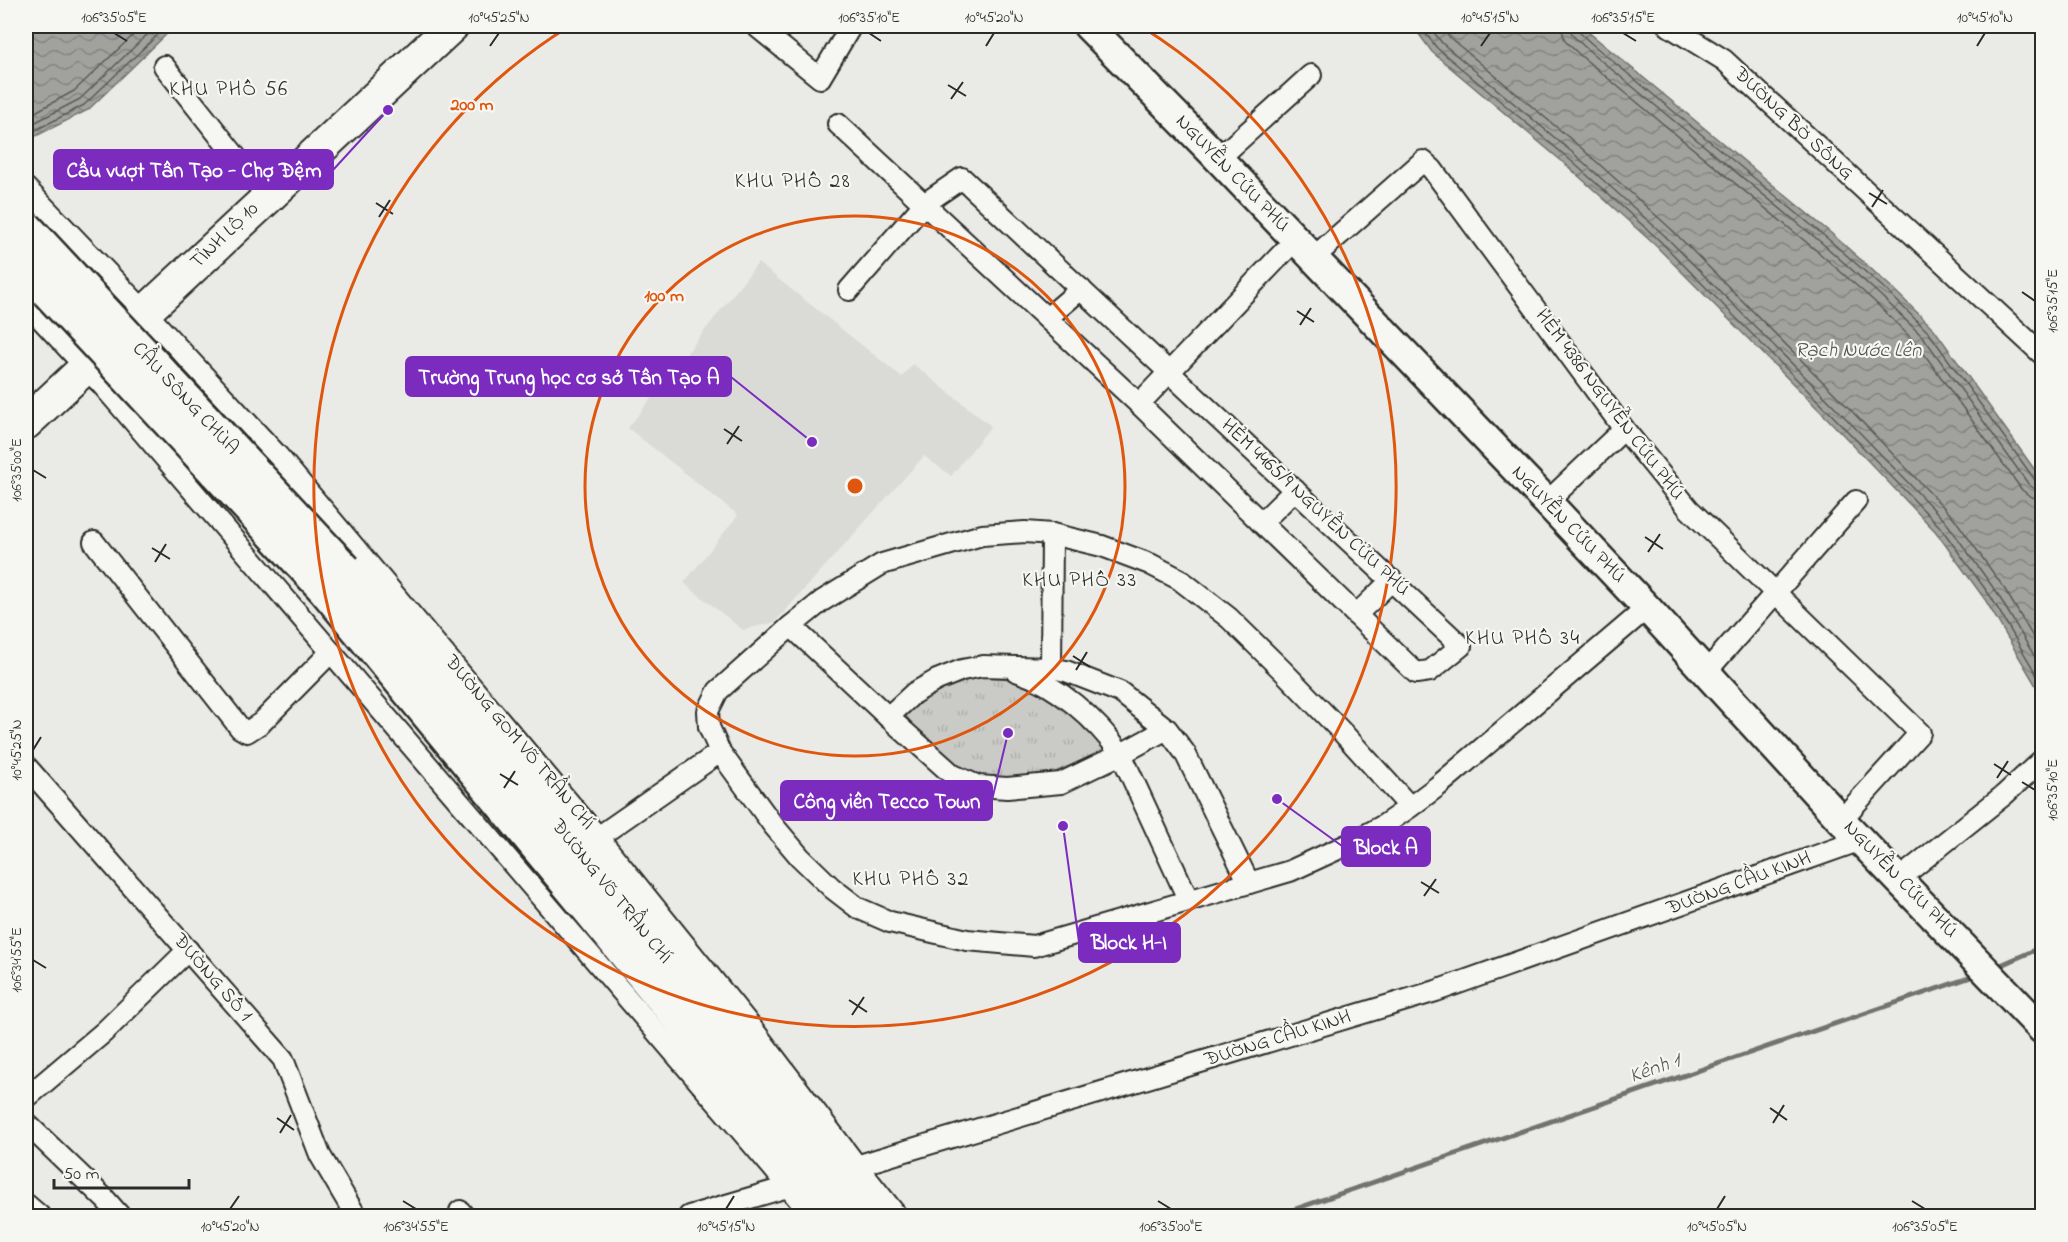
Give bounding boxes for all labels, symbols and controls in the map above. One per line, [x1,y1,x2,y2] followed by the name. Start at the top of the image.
[81,7,147,29] text: 106°35'05"E
[468,7,530,29] text: 10°45'25"N
[838,7,900,29] text: 106°35'10"E
[964,7,1024,29] text: 10°45'20"N
[1461,7,1519,29] text: 10°45'15"N
[1591,7,1655,29] text: 106°35'15"E
[1957,7,2013,29] text: 10°45'10"N
[1726,60,1860,188] street label: ĐƯỜNG BỜ SÔNG
[169,75,289,105] district label: KHU PHỐ 56
[450,93,494,119] text: 200 m
[1168,108,1297,240] street label: NGUYỄN CỬU PHÚ
[54,150,333,189] callout: Cầu vượt Tân Tạo - Chợ Đệm
[66,157,322,187] text: Cầu vượt Tân Tạo - Chợ Đệm
[735,167,851,197] district label: KHU PHỐ 28
[184,195,266,276] street label: TỈNH LỘ 10
[2042,269,2064,333] text: 106°35'15"E
[644,284,684,310] text: 100 m
[1527,303,1692,507] street label: HẺM 4386 NGUYỄN CỬU PHÚ
[125,334,247,462] street label: CẦU SÔNG CHÙA
[1795,336,1922,366] water label: Rạch Nước Lên
[406,357,731,396] callout: Trường Trung học cơ sở Tân Tạo A
[418,364,720,396] text: Trường Trung học cơ sở Tân Tạo A
[1214,412,1417,604] street label: HẺM 4465/9 NGUYỄN CỬU PHÚ
[6,438,28,502] text: 106°35'00"E
[1504,459,1633,591] street label: NGUYỄN CỬU PHÚ
[845,476,865,496] centre of rings
[1022,566,1138,596] district label: KHU PHỐ 33
[1465,624,1581,654] district label: KHU PHỐ 34
[436,646,603,837] street label: ĐƯỜNG GOM VÕ TRẦN CHÍ
[6,719,28,781] text: 10°45'25"N
[2042,759,2064,821] text: 106°35'10"E
[781,781,992,820] callout: Công viên Tecco Town
[794,788,980,820] text: Công viên Tecco Town
[543,811,681,971] street label: ĐƯỜNG VÕ TRẦN CHÍ
[1836,814,1965,946] street label: NGUYỄN CỬU PHÚ
[1342,827,1430,866] callout: Block A
[1353,834,1418,864] text: Block A
[1661,842,1815,924] street label: ĐƯỜNG CẦU KINH
[852,865,970,895] district label: KHU PHỐ 32
[1079,923,1180,962] callout: Block H-I
[6,927,28,993] text: 106°34'55"E
[165,927,259,1029] street label: ĐƯỜNG SỐ 1
[1090,929,1167,959] text: Block H-I
[1199,1000,1355,1075] street label: ĐƯỜNG CẦU KINH
[1626,1045,1688,1092] water label: Kênh 1
[54,1152,189,1190] scale bar
[63,1162,100,1188] text: 50 m
[200,1216,260,1238] text: 10°45'20"N
[383,1216,449,1238] text: 106°34'55"E
[697,1216,755,1238] text: 10°45'15"N
[1139,1216,1203,1238] text: 106°35'00"E
[1687,1216,1747,1238] text: 10°45'05"N
[1892,1216,1958,1238] text: 106°35'05"E

